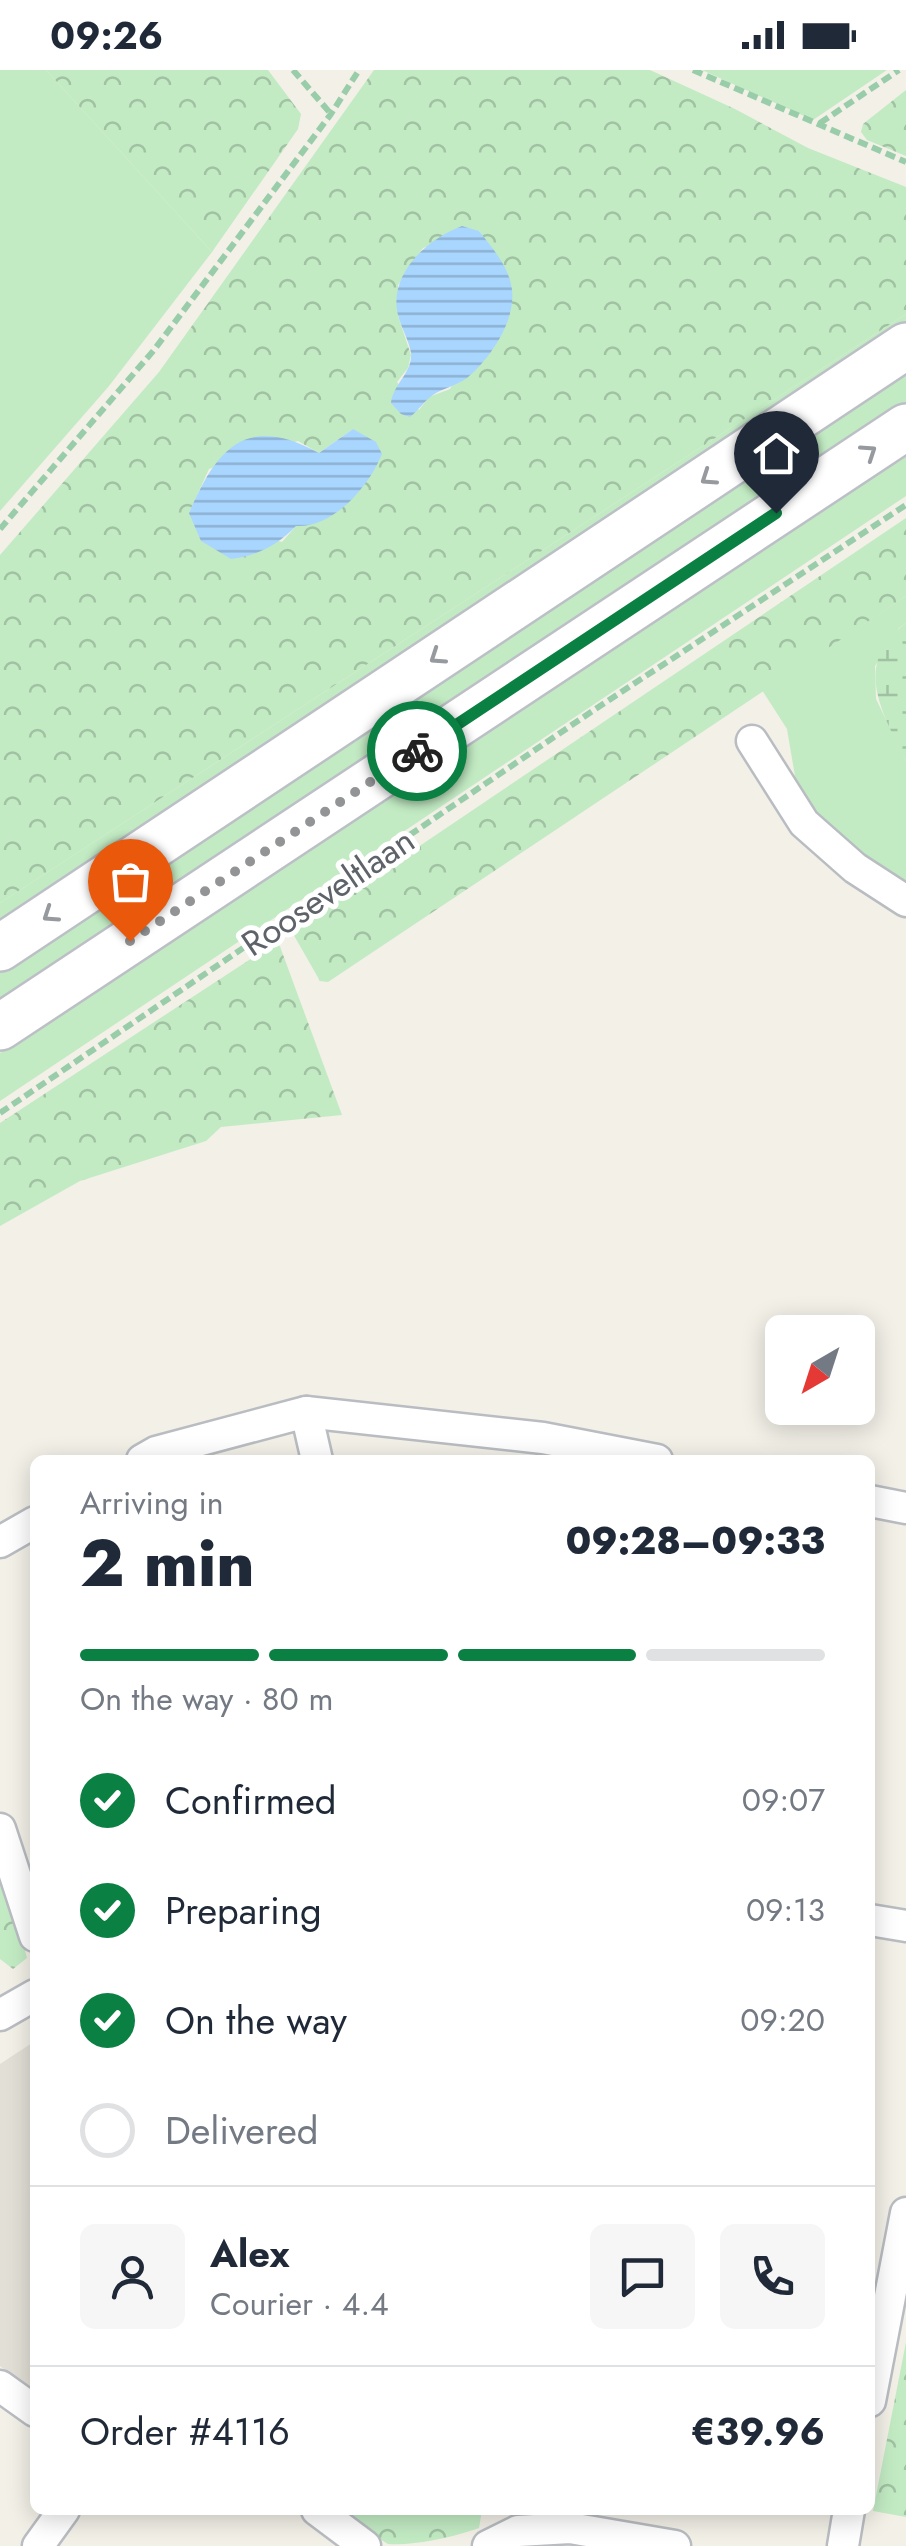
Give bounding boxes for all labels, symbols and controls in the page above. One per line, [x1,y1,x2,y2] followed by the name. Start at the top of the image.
[50,8,163,63] text: 09:26
[734,411,819,514] pin
[749,426,804,481] icon: home
[859,445,877,464] one-way arrow
[701,465,719,484] one-way arrow
[430,645,448,664] one-way arrow
[367,701,467,801] courier
[390,724,445,779] icon: bike
[232,816,424,968] street label: Rooseveltlaan
[88,839,173,942] pin
[103,854,158,909] icon: bag
[43,902,61,921] one-way arrow
[765,1315,875,1425] north arrow
[765,1315,875,1425] map controls
[80,1480,224,1526] text: Arriving in
[565,1513,825,1568] text: 09:28–09:33
[80,1516,255,1610] text: 2 min
[80,1676,333,1722] text: On the way · 80 m
[80,1773,135,1828] icon: check
[165,1773,336,1828] text: Confirmed
[742,1777,825,1823] text: 09:07
[80,1883,135,1938] icon: check
[165,1883,322,1938] text: Preparing
[746,1887,825,1933] text: 09:13
[80,1993,135,2048] icon: check
[165,1993,347,2048] text: On the way
[740,1997,825,2043] text: 09:20
[165,2103,318,2158] text: Delivered
[80,2224,185,2329] button: person
[590,2224,695,2329] button: chat
[720,2224,825,2329] button: phone
[210,2226,290,2281] text: Alex
[210,2281,389,2327] text: Courier · 4.4
[80,2404,290,2459] text: Order #4116
[691,2404,825,2459] text: €39.96

